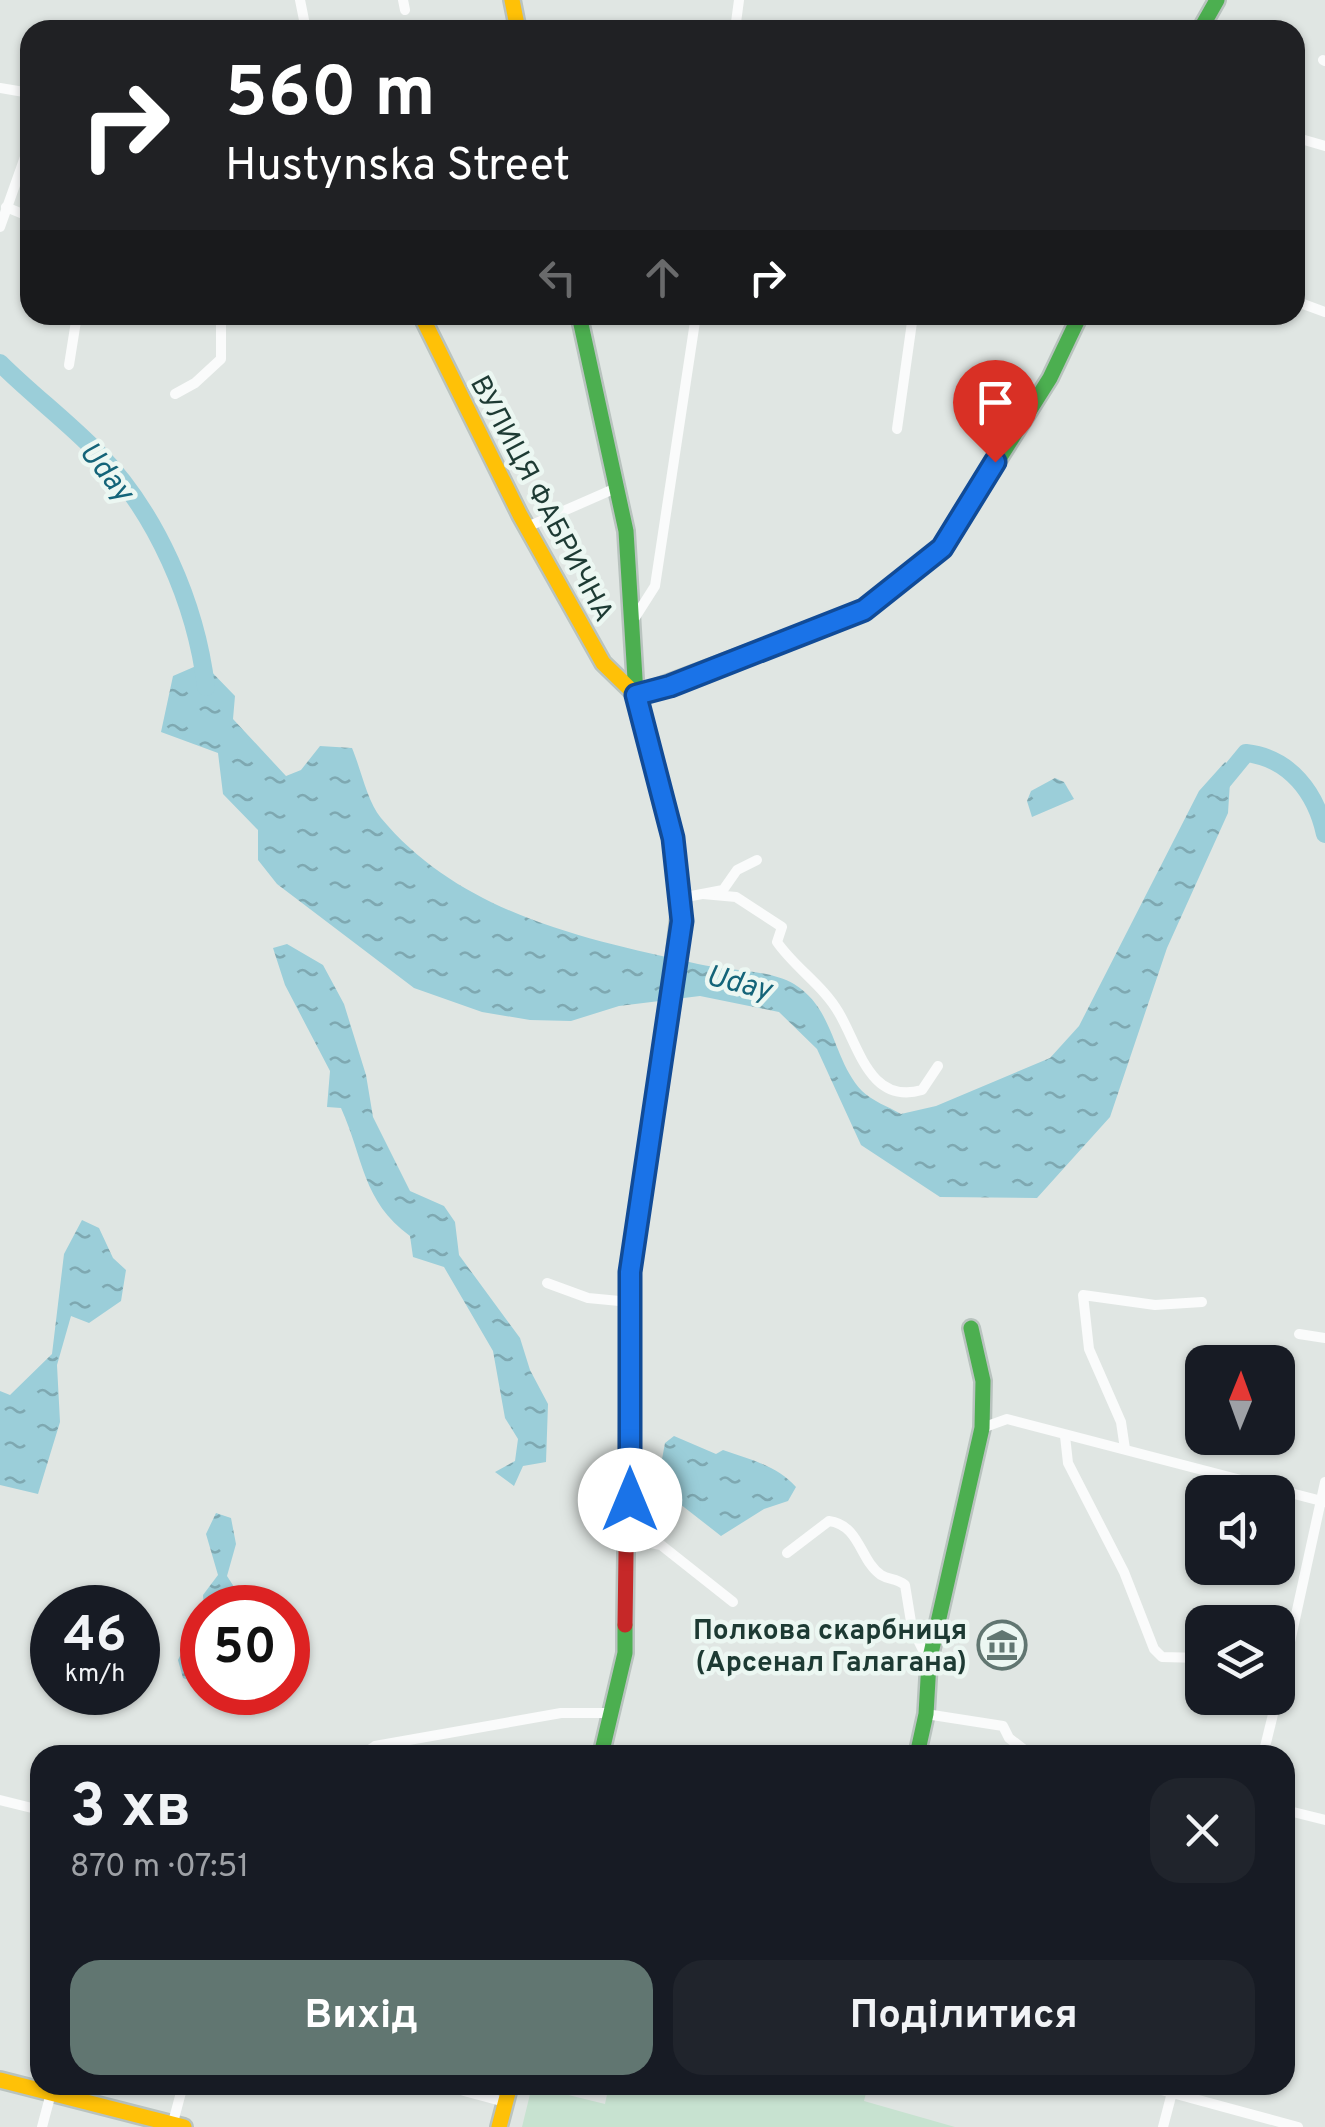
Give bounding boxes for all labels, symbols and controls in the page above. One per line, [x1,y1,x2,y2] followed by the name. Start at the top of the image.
[225,52,436,141] text: 560 m
[60,60,190,190] icon: right
[225,139,570,196] text: Hustynska Street
[530,250,585,305] icon: left
[635,250,690,305] icon: ahead
[740,250,795,305] icon: right
[953,360,1038,463] pin
[460,370,621,629] street label: ВУЛИЦЯ ФАБРИЧНА
[968,375,1023,430] icon: arrive
[70,435,142,512] water label: Uday
[702,958,778,1011] water label: Uday
[1185,1345,1295,1455] north arrow
[1185,1345,1295,1715] map controls
[578,1448,682,1552] position arrow
[1185,1475,1295,1585] button: sound
[180,1585,310,1715] speed limit sign: 50
[1185,1605,1295,1715] button: layers
[64,1606,126,1669] text: 46
[693,1614,967,1682] place label: Полкова скарбниця (Арсенал Галагана)
[976,1619,1028,1671] museum icon: Полкова скарбниця (Арсенал Галагана)
[65,1659,125,1691] text: km/h
[70,1772,191,1848] text: 3 хв
[1150,1778,1255,1883] button: close
[70,1848,249,1888] text: 870 m · 07:51
[70,1960,653,2075] button: Вихід
[673,1960,1255,2075] button: Поділитися

